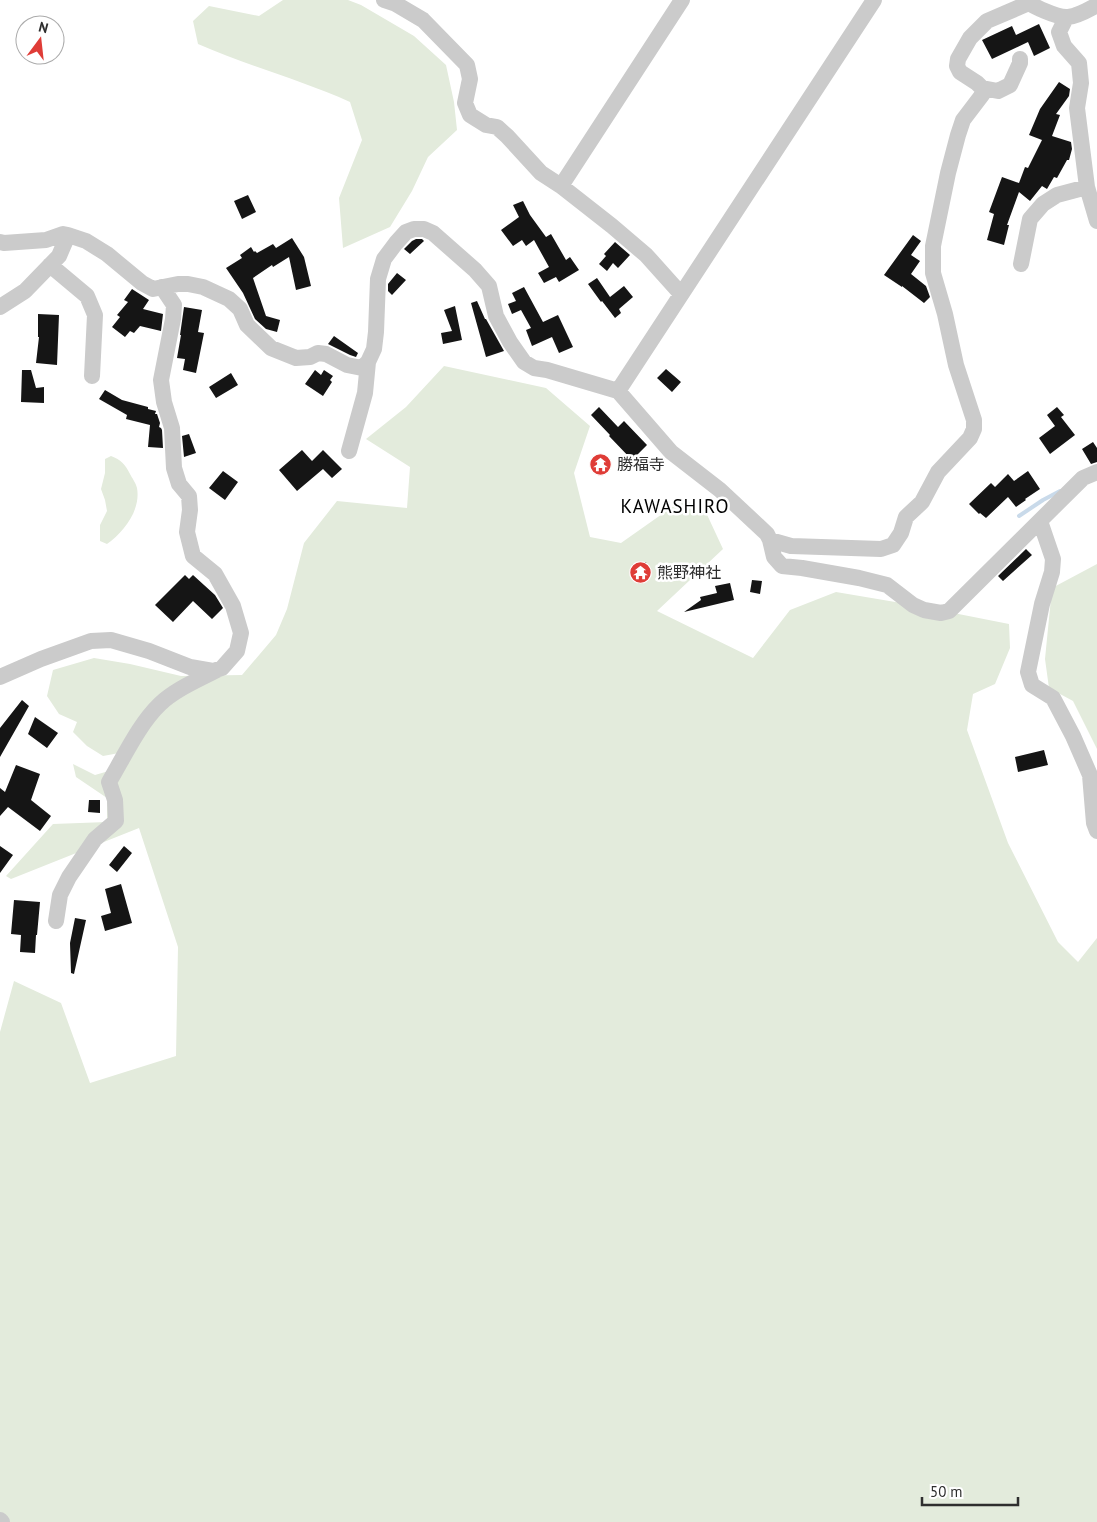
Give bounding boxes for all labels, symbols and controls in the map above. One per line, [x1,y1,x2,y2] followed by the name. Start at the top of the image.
[15,15,65,65] north arrow
[37,18,50,37] text: N
[589,452,613,476] temple icon: 勝福寺
[617,454,665,474] place label: 勝福寺
[621,494,729,518] district label: KAWASHIRO
[629,560,653,584] temple icon: 熊野神社
[657,562,721,582] place label: 熊野神社
[922,1474,1018,1506] scale bar
[930,1482,963,1501] text: 50 m

